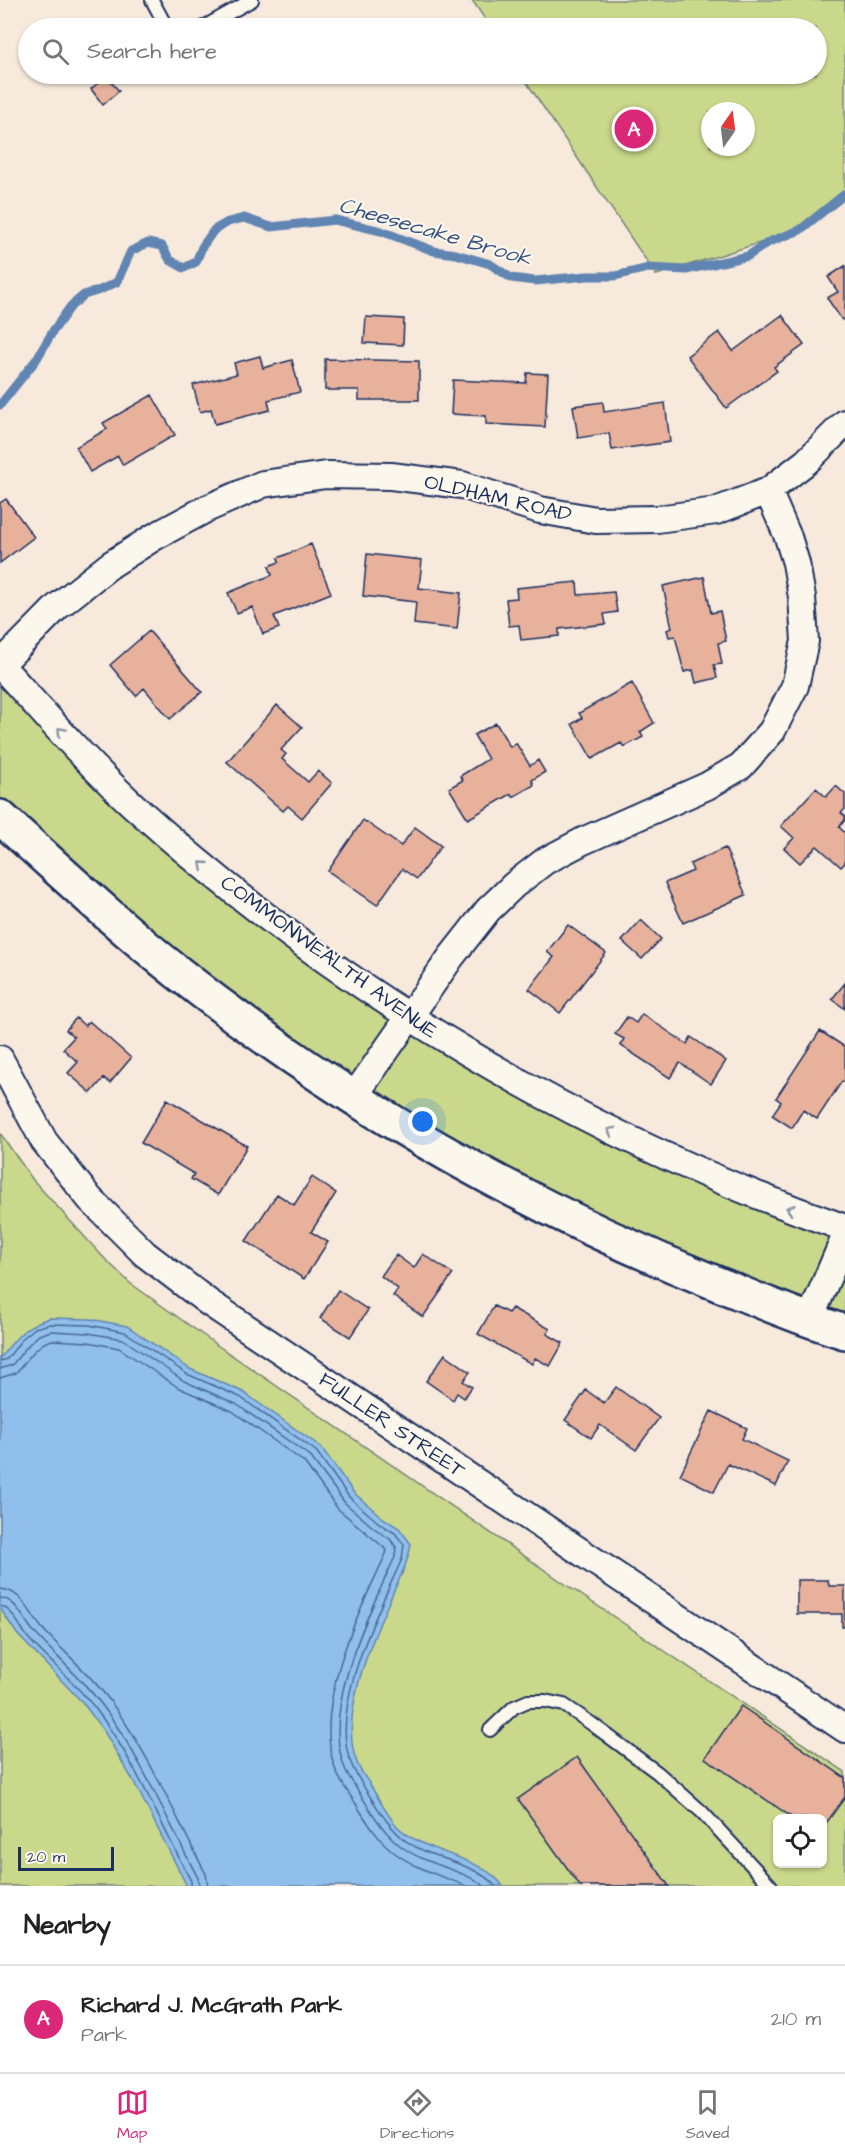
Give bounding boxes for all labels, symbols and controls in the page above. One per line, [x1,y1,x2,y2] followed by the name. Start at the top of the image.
[18,18,827,84] search box
[39,35,72,68] icon: search
[87,36,217,67] text: Search here
[701,102,755,156] north arrow
[614,106,654,152] pin: A
[335,190,535,274] water label: Cheesecake Brook
[422,467,575,529] street label: OLDHAM ROAD
[57,727,68,738] one-way arrow
[199,861,210,872] one-way arrow
[215,868,444,1046] street label: COMMONWEALTH AVENUE
[408,1107,437,1136] your location
[607,1126,618,1138] one-way arrow
[785,1204,796,1217] one-way arrow
[313,1365,472,1485] street label: FULLER STREET
[773,1814,827,1868] map controls
[773,1814,827,1868] button: locate
[18,1844,114,1872] scale bar
[27,1846,65,1868] text: 20 m
[24,1907,111,1943] text: Nearby
[81,1990,342,2021] text: Richard J. McGrath Park
[37,2005,50,2033] text: A
[771,2005,821,2033] text: 210 m
[81,2021,127,2049] text: Park
[116,2086,149,2144] tab: Map
[380,2086,454,2144] tab: Directions
[686,2086,729,2144] tab: Saved

